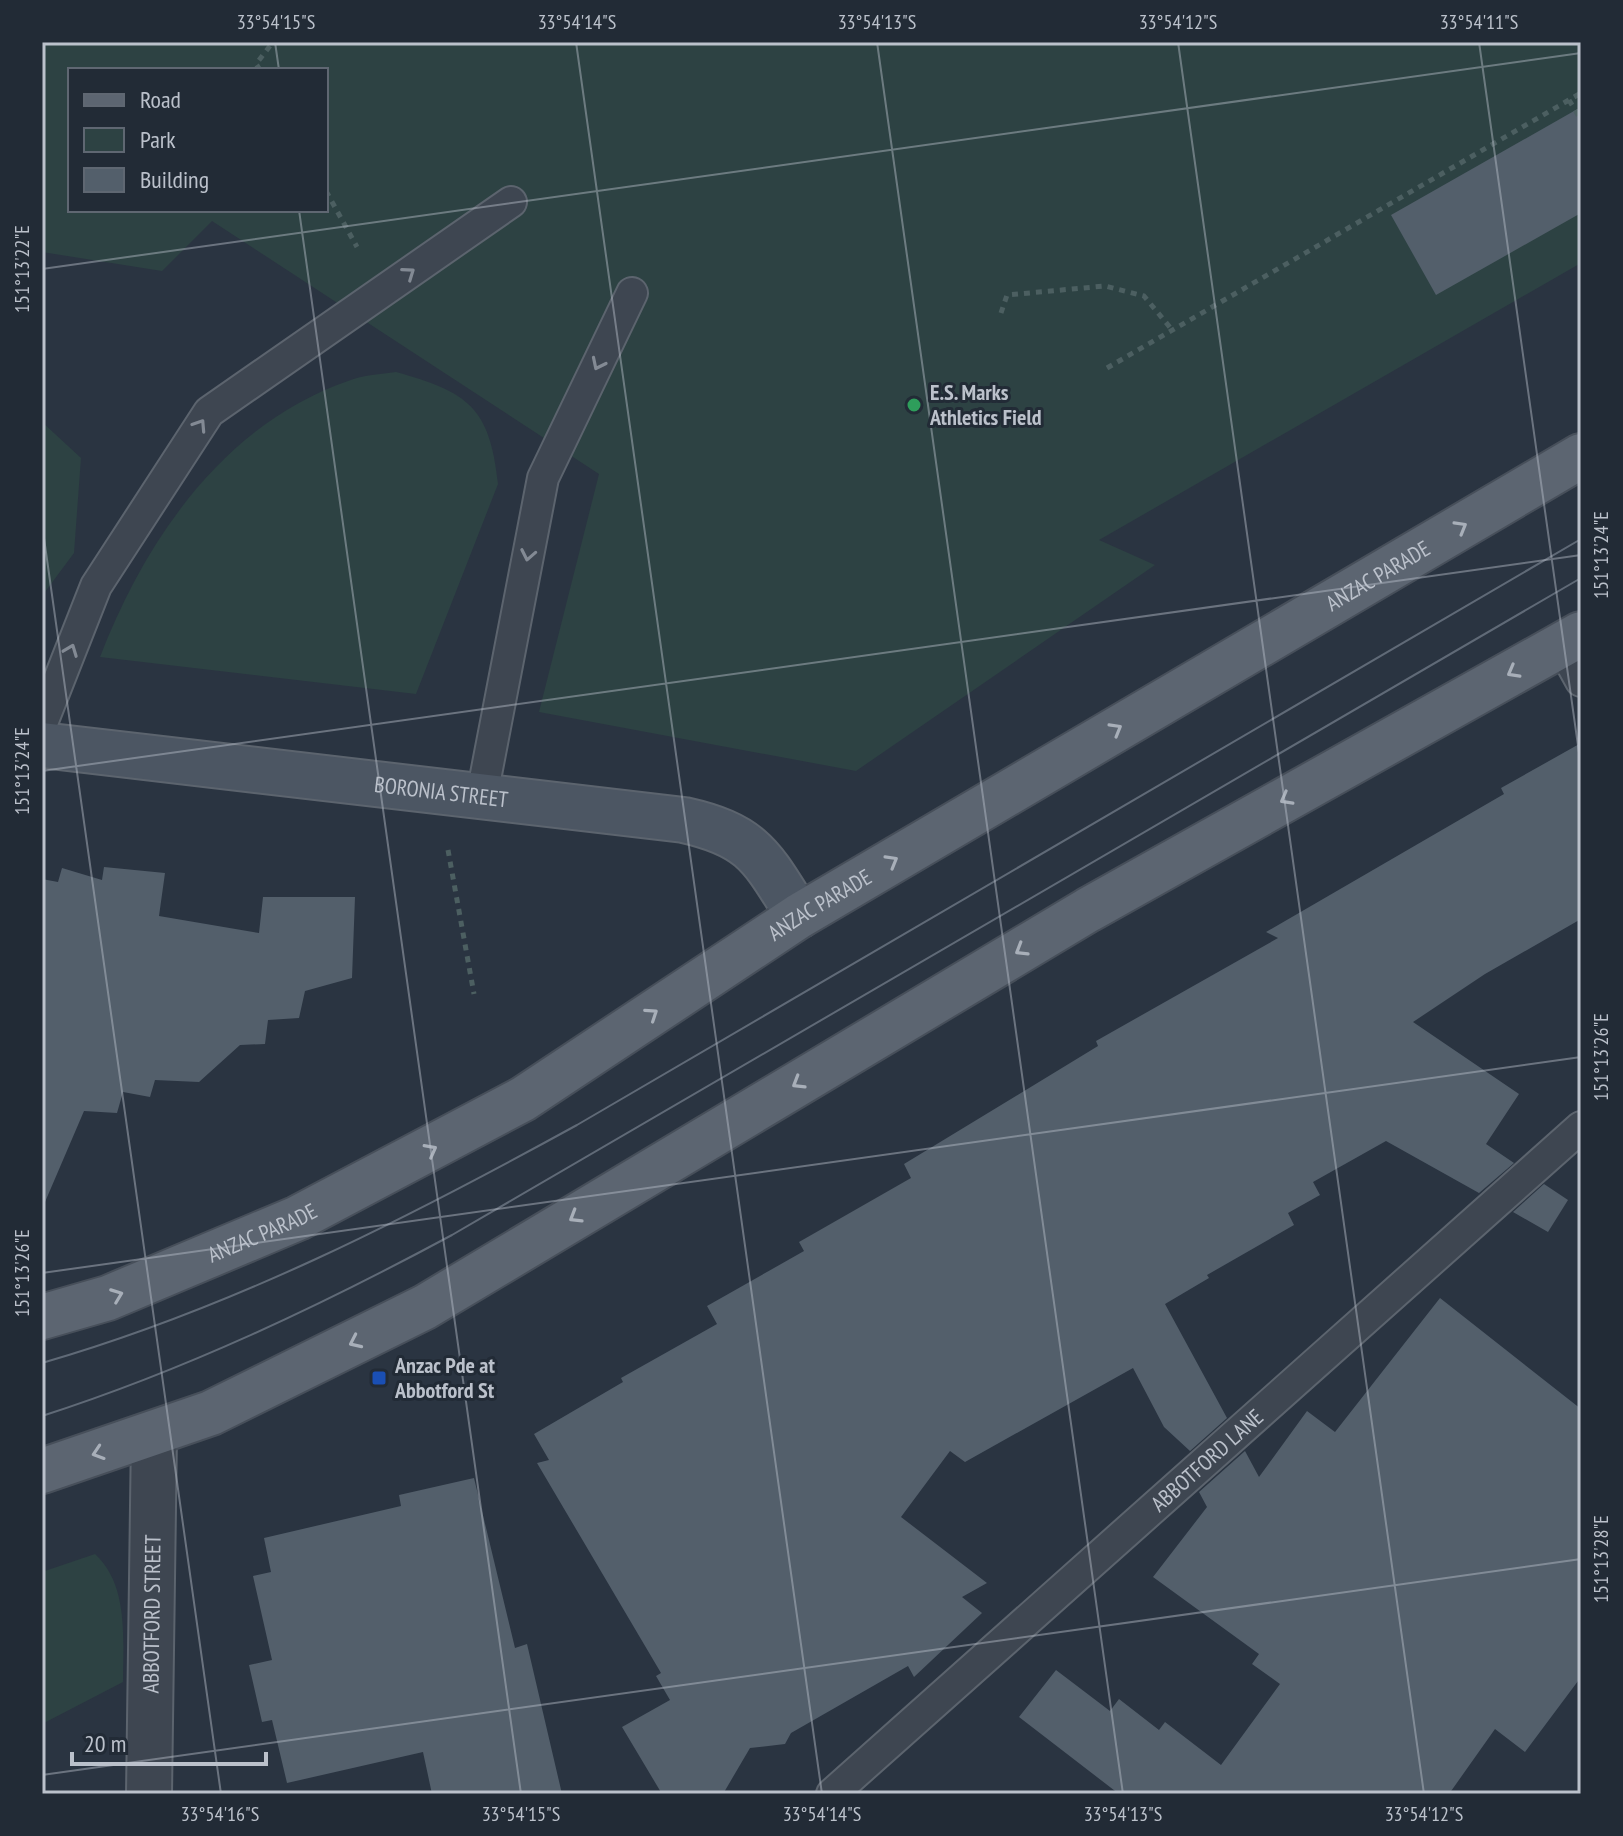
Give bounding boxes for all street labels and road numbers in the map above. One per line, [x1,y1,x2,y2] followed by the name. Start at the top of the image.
[1321,534,1435,617] street label: ANZAC PARADE
[373,770,510,813] street label: BORONIA STREET
[762,863,876,947] street label: ANZAC PARADE
[203,1197,322,1269] street label: ANZAC PARADE
[1145,1403,1269,1518] street label: ABBOTFORD LANE
[136,1534,167,1694] street label: ABBOTFORD STREET

